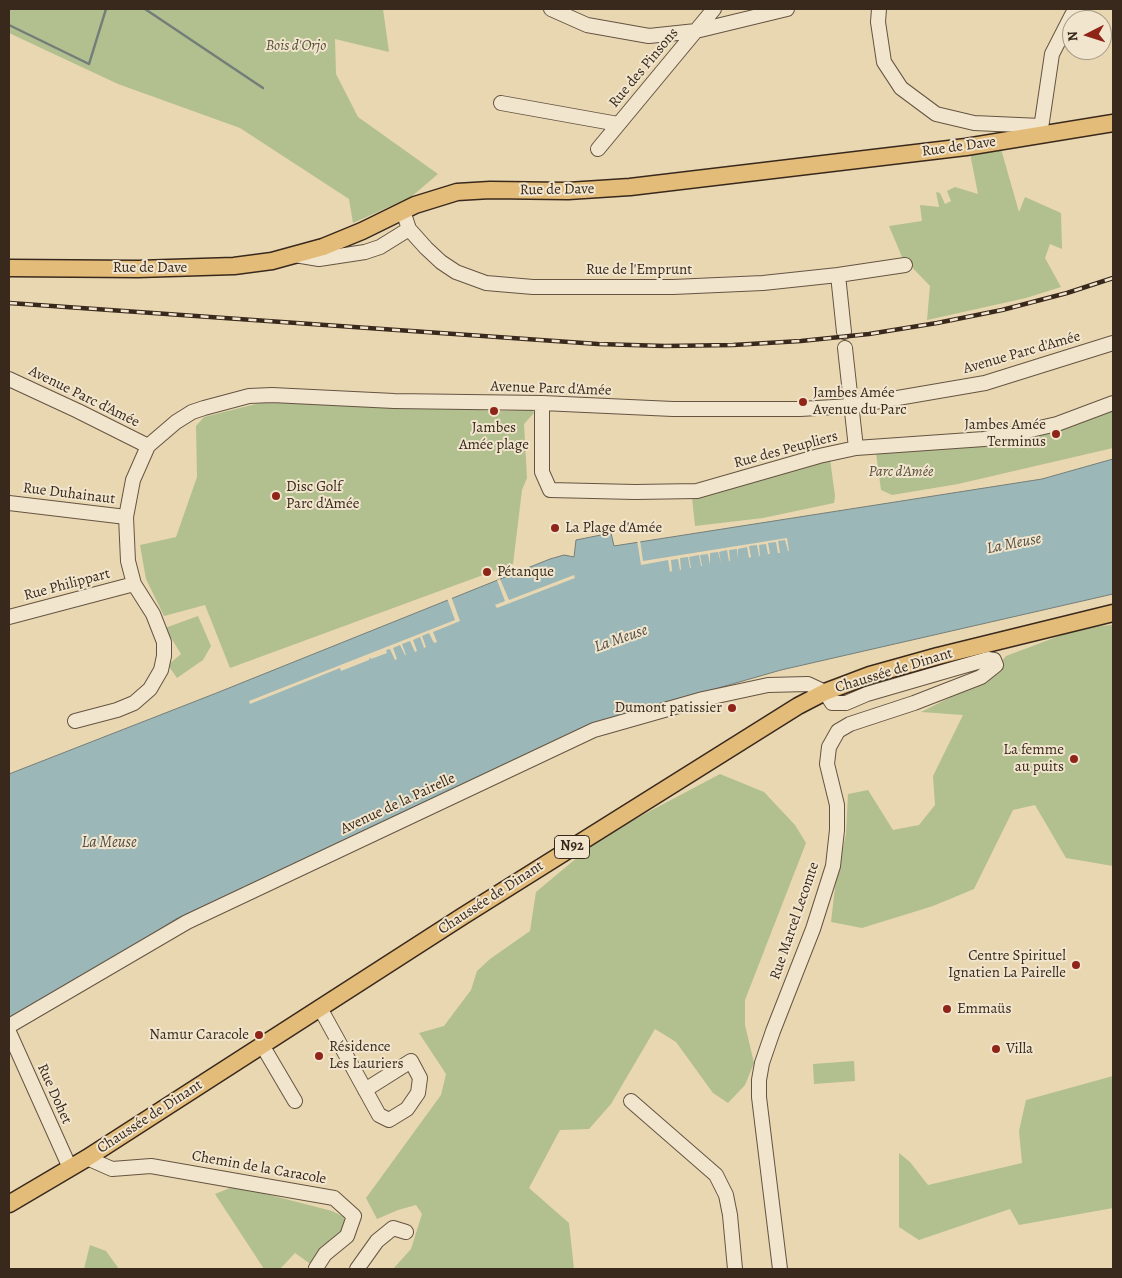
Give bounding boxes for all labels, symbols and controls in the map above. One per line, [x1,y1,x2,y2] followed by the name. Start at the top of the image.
[1062,10,1112,60] north arrow
[605,24,683,112] street label: Rue des Pinsons
[1063,30,1082,42] text: N
[266,37,326,55] park label: Bois d'Orjo
[921,133,997,161] street label: Rue de Dave
[520,180,594,200] street label: Rue de Dave
[113,259,187,277] street label: Rue de Dave
[586,261,692,279] street label: Rue de l'Emprunt
[961,328,1083,378] street label: Avenue Parc d'Amée
[26,362,142,432] street label: Avenue Parc d'Amée
[490,378,612,400] street label: Avenue Parc d'Amée
[813,384,907,419] place label: Jambes Amée Avenue du Parc
[797,396,809,408] marker: Jambes Amée Avenue du Parc
[488,405,500,417] marker: Jambes Amée plage
[964,416,1046,451] place label: Jambes Amée Terminus
[459,419,529,454] place label: Jambes Amée plage
[732,427,840,473] street label: Rue des Peupliers
[1050,428,1062,440] marker: Jambes Amée Terminus
[869,463,933,481] park label: Parc d'Amée
[286,478,359,513] place label: Disc Golf Parc d'Amée
[22,479,116,509] street label: Rue Duhainaut
[270,490,282,502] marker: Disc Golf Parc d'Amée
[565,519,662,537] place label: La Plage d'Amée
[549,522,561,534] marker: La Plage d'Amée
[985,529,1043,559] water label: La Meuse
[497,563,554,581] place label: Pétanque
[22,565,112,605] street label: Rue Philippart
[481,566,493,578] marker: Pétanque
[592,621,650,657] water label: La Meuse
[833,645,955,697] street label: Chaussée de Dinant
[614,699,722,717] place label: Dumont patissier
[726,702,738,714] marker: Dumont patissier
[1003,741,1064,776] place label: La femme au puits
[1068,753,1080,765] marker: La femme au puits
[338,770,458,838] street label: Avenue de la Pairelle
[81,833,137,853] water label: La Meuse
[554,836,590,859] road number: N92
[435,857,547,939] street label: Chaussée de Dinant
[766,860,824,982] street label: Rue Marcel Lecomte
[948,947,1066,982] place label: Centre Spirituel Ignatien La Pairelle
[1070,959,1082,971] marker: Centre Spirituel Ignatien La Pairelle
[957,1000,1012,1018] place label: Emmaüs
[941,1003,953,1015] marker: Emmaüs
[149,1026,249,1044] place label: Namur Caracole
[253,1029,265,1041] marker: Namur Caracole
[329,1038,404,1073] place label: Résidence Les Lauriers
[1006,1040,1033,1058] place label: Villa
[990,1043,1002,1055] marker: Villa
[313,1050,325,1062] marker: Résidence Les Lauriers
[33,1061,75,1127] street label: Rue Dohet
[94,1076,206,1158] street label: Chaussée de Dinant
[190,1147,328,1189] street label: Chemin de la Caracole

